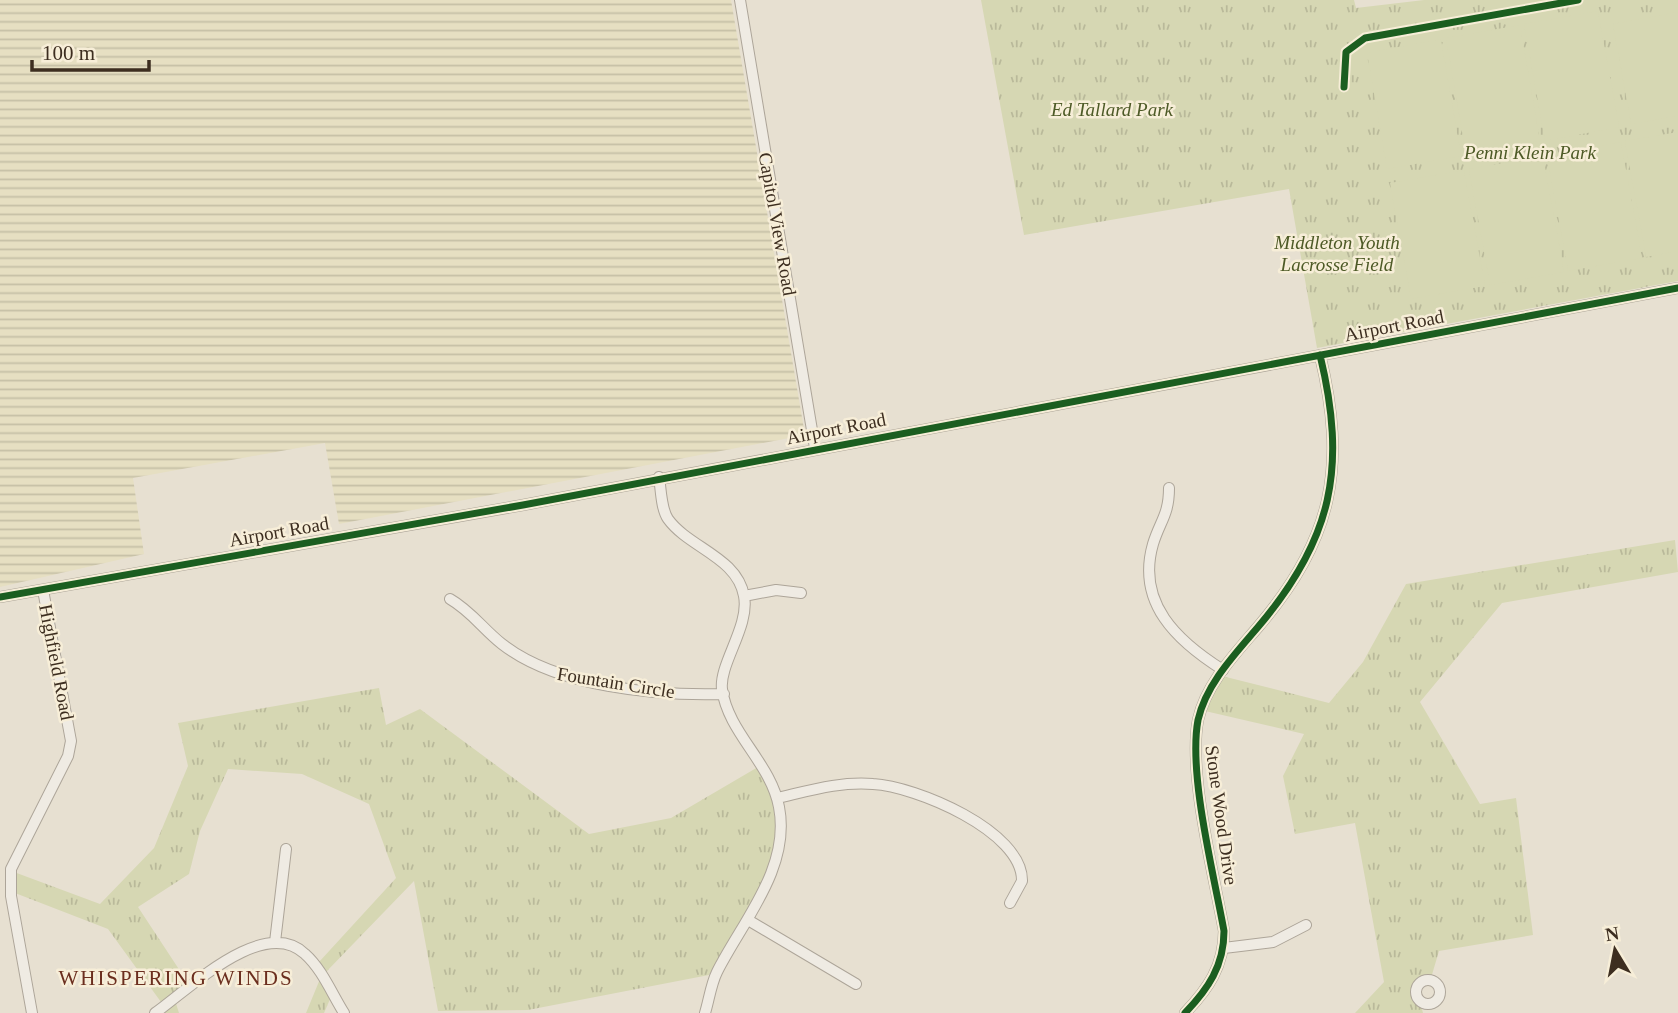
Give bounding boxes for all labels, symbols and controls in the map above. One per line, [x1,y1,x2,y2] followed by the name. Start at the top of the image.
[32,28,149,72] scale bar
[42,41,95,65] text: 100 m
[1050,99,1174,120] park label: Ed Tallard Park
[1463,142,1597,163] park label: Penni Klein Park
[755,151,801,298] street label: Capitol View Road
[1273,232,1400,275] park label: Middleton Youth Lacrosse Field
[1343,305,1446,345] street label: Airport Road
[785,408,888,448] street label: Airport Road
[228,512,331,551] street label: Airport Road
[35,602,78,722] street label: Highfield Road
[556,663,676,702] street label: Fountain Circle
[1201,744,1242,886] street label: Stone Wood Drive
[1580,915,1650,985] north arrow
[1604,922,1621,945] text: N
[58,966,294,990] district label: WHISPERING WINDS

